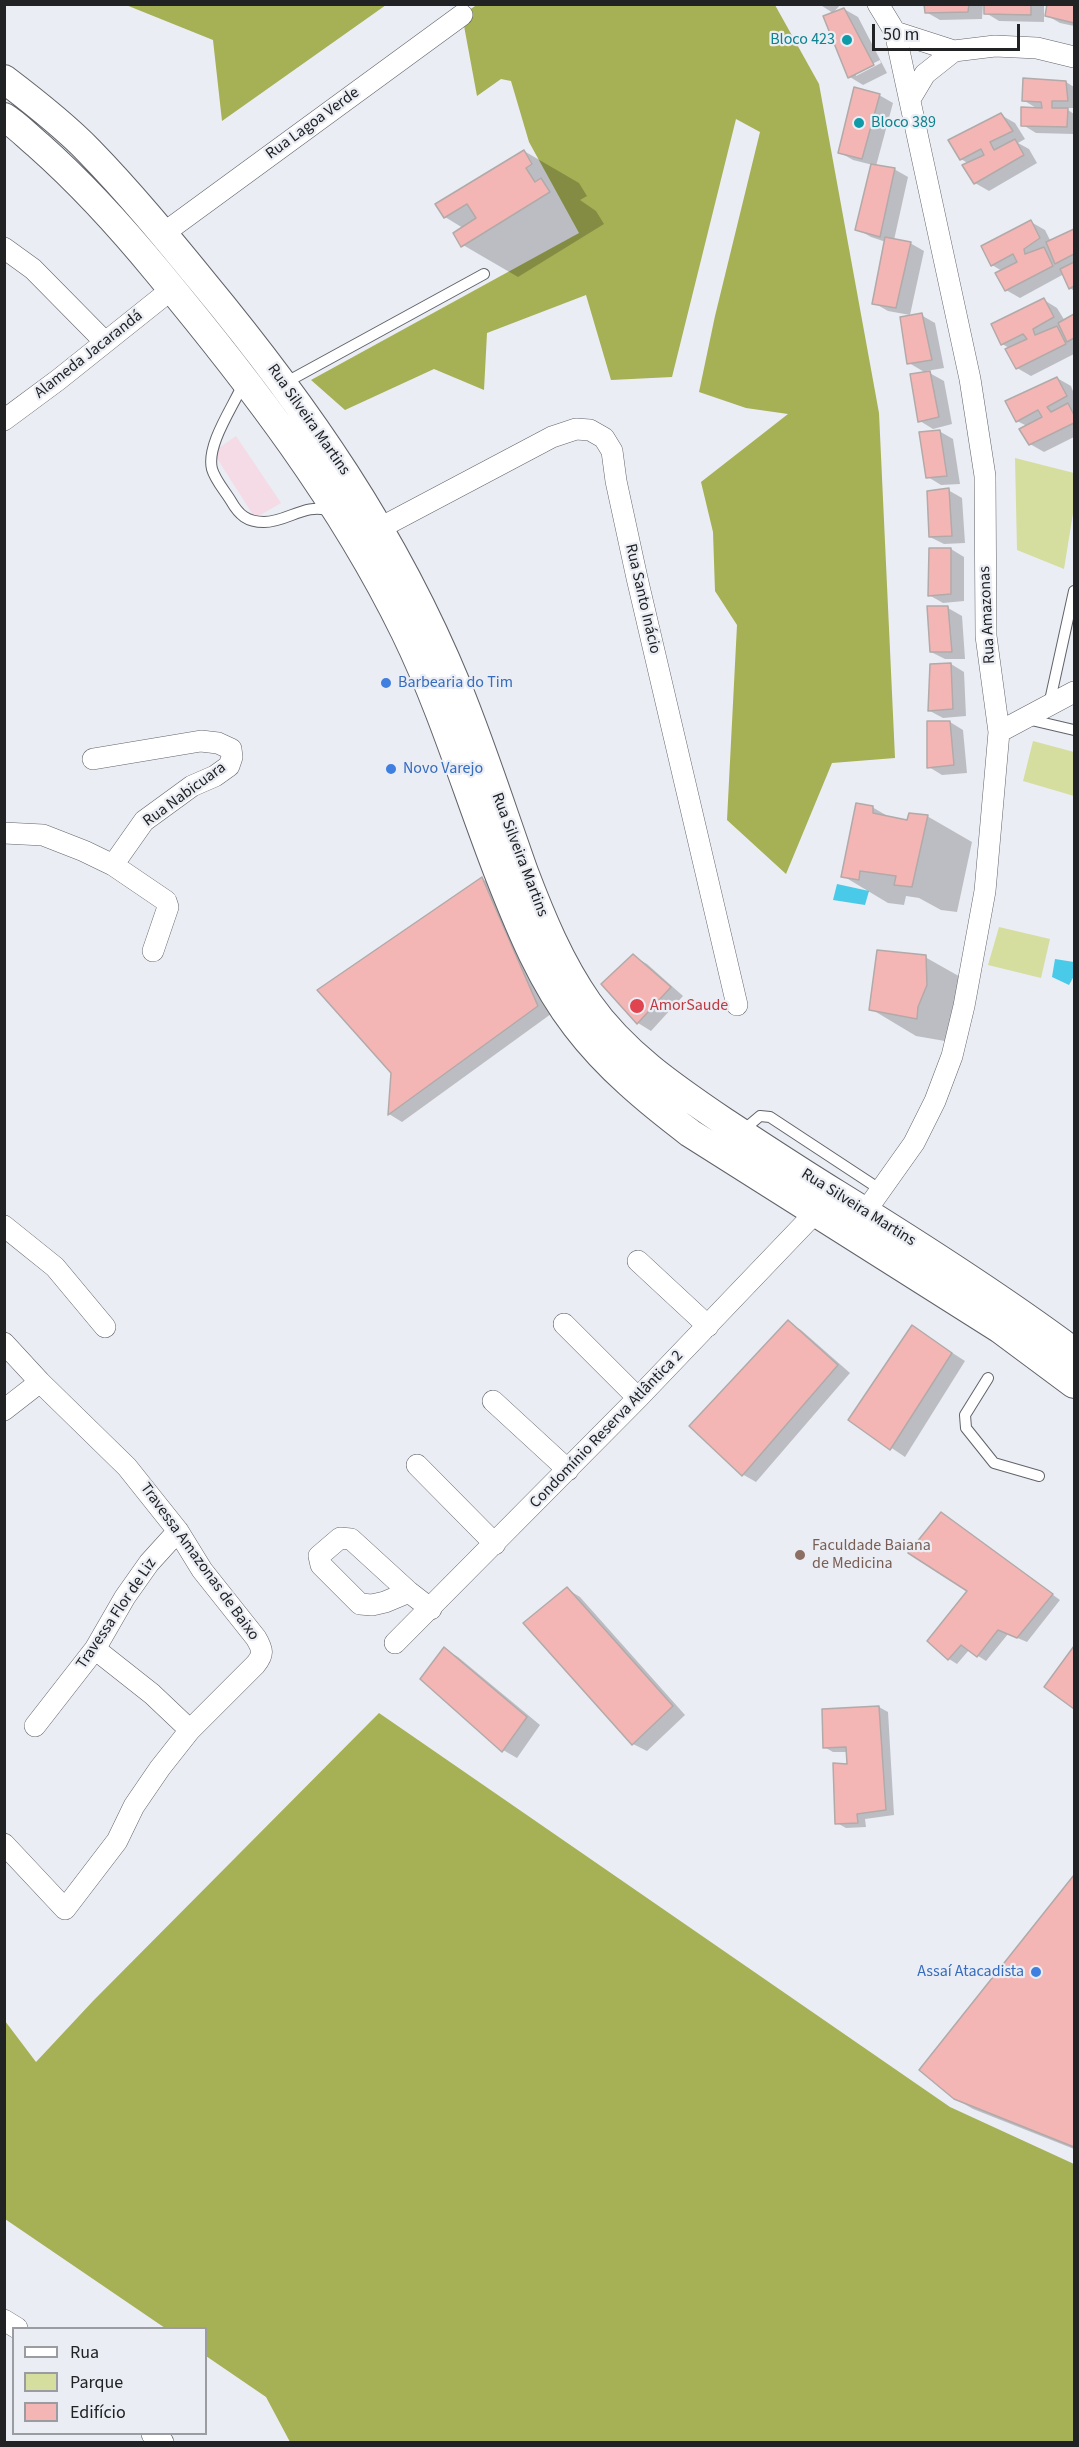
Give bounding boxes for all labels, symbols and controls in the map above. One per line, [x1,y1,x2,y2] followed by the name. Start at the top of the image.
[875,12,1024,50] scale bar
[883,22,919,47] text: 50 m
[770,30,835,50] place label: Bloco 423
[840,33,854,47] marker: Bloco 423
[263,84,363,164] street label: Rua Lagoa Verde
[871,113,936,133] place label: Bloco 389
[852,116,866,130] marker: Bloco 389
[31,307,147,403] street label: Alameda Jacarandá
[262,361,354,479] street label: Rua Silveira Martins
[620,542,664,656] street label: Rua Santo Inácio
[976,566,1000,664] street label: Rua Amazonas
[398,673,513,693] place label: Barbearia do Tim
[379,676,393,690] marker: Barbearia do Tim
[140,759,230,831] street label: Rua Nabicuara
[403,759,483,779] place label: Novo Varejo
[384,762,398,776] marker: Novo Varejo
[486,790,552,920] street label: Rua Silveira Martins
[650,996,728,1016] place label: AmorSaude
[628,997,646,1015] marker: AmorSaude
[797,1165,919,1251] street label: Rua Silveira Martins
[526,1347,688,1513] street label: Condomínio Reserva Atlântica 2
[135,1479,263,1645] street label: Travessa Amazonas de Baixo
[812,1536,931,1574] place label: Faculdade Baiana de Medicina
[793,1548,807,1562] marker: Faculdade Baiana de Medicina
[73,1555,161,1673] street label: Travessa Flor de Liz
[917,1962,1024,1982] place label: Assaí Atacadista
[1029,1965,1043,1979] marker: Assaí Atacadista
[12,2327,207,2435] legend
[70,2340,99,2365] text: Rua
[70,2370,123,2395] text: Parque
[70,2400,126,2425] text: Edifício

